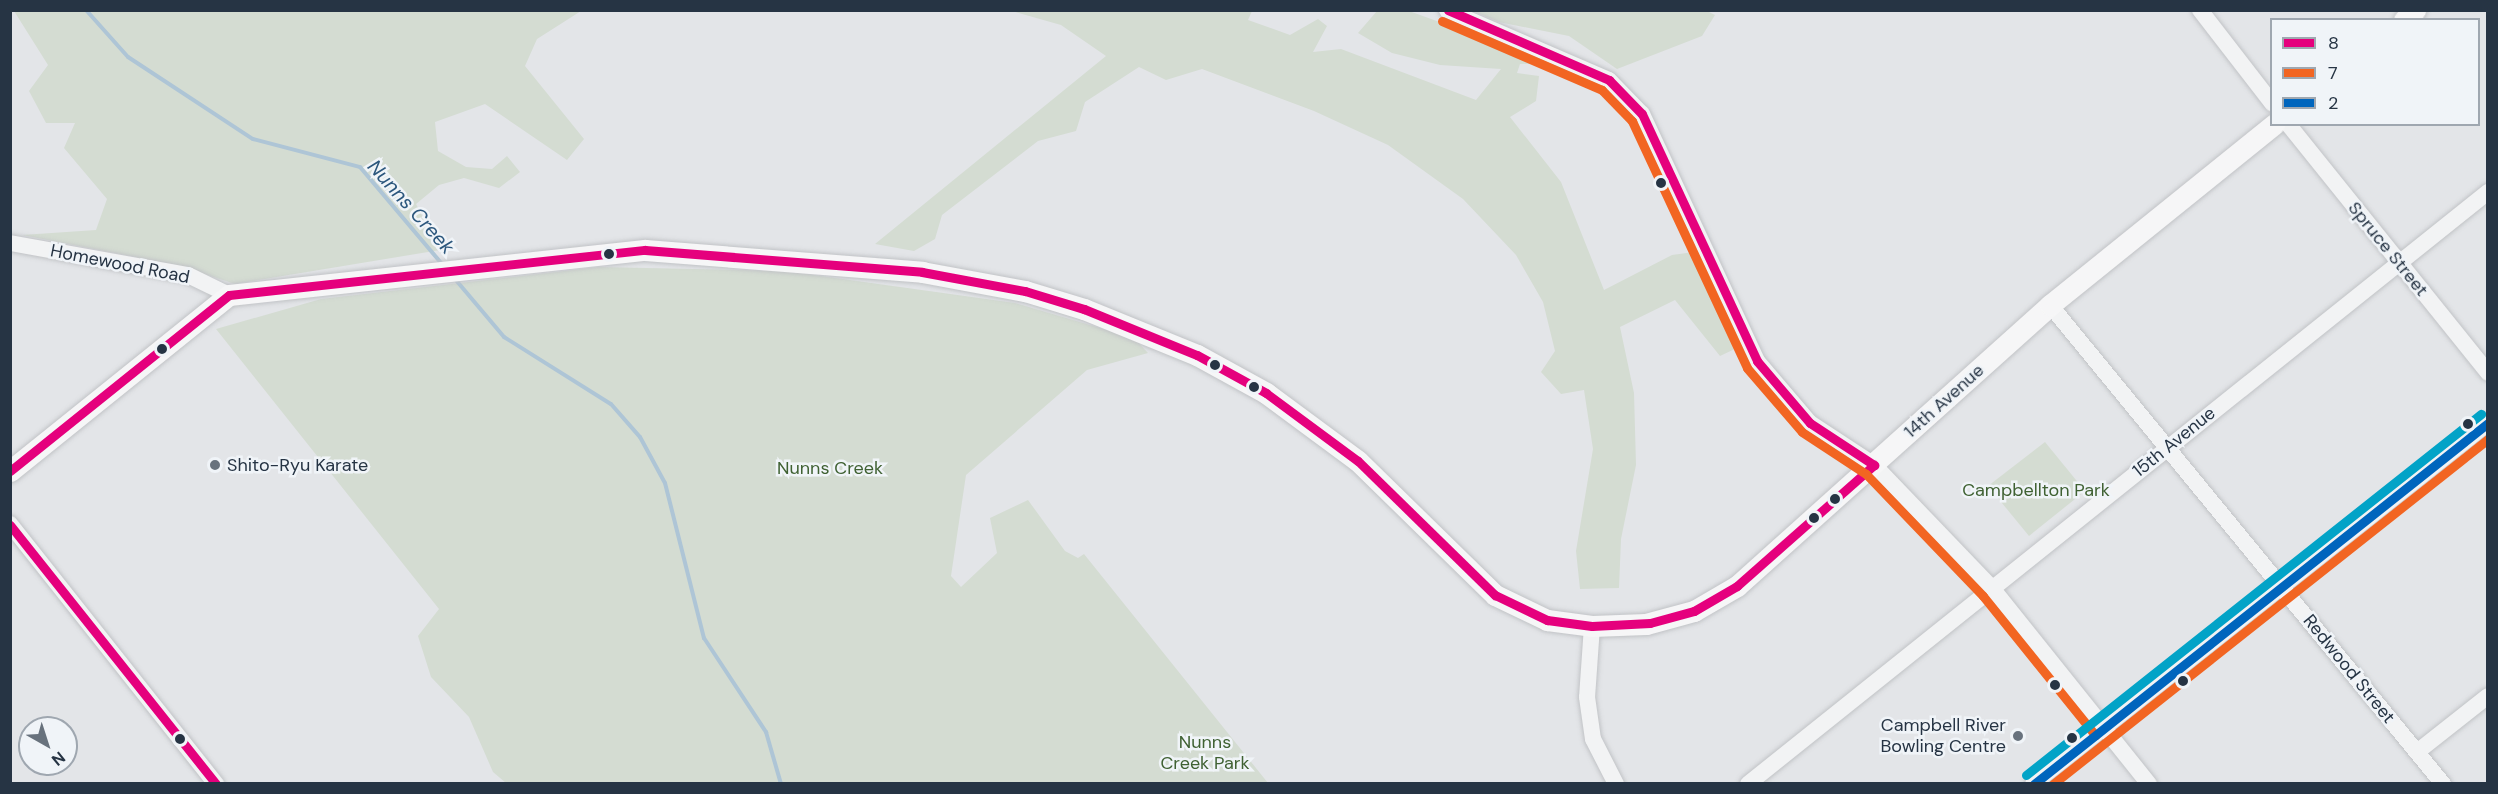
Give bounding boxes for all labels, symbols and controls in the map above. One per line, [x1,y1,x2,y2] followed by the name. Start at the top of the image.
[2270,18,2480,126] legend
[2328,31,2339,55] text: 8
[2328,61,2338,85] text: 7
[2328,91,2338,115] text: 2
[362,155,460,259] water label: Nunns Creek
[1655,177,1667,189] unlabelled marker
[2343,198,2433,300] street label: Spruce Street
[48,240,192,288] street label: Homewood Road
[603,248,615,260] unlabelled marker
[156,343,168,355] unlabelled marker
[1209,359,1221,371] unlabelled marker
[1900,360,1988,442] street label: 14th Avenue
[1248,381,1260,393] unlabelled marker
[2128,402,2220,482] street label: 15th Avenue
[2462,418,2474,430] unlabelled marker
[227,454,368,476] place label: Shito-Ryu Karate
[777,457,883,479] park label: Nunns Creek
[208,458,222,472] marker: Shito-Ryu Karate
[1962,479,2110,501] park label: Campbellton Park
[1829,493,1841,505] unlabelled marker
[1808,512,1820,524] unlabelled marker
[2299,610,2399,728] street label: Redwood Street
[2177,675,2189,687] unlabelled marker
[2049,679,2061,691] unlabelled marker
[1881,715,2006,758] place label: Campbell River Bowling Centre
[18,716,78,776] north arrow
[2011,729,2025,743] marker: Campbell River Bowling Centre
[1160,732,1250,774] park label: Nunns Creek Park
[2066,732,2078,744] unlabelled marker
[174,733,186,745] unlabelled marker
[47,747,70,771] text: N

